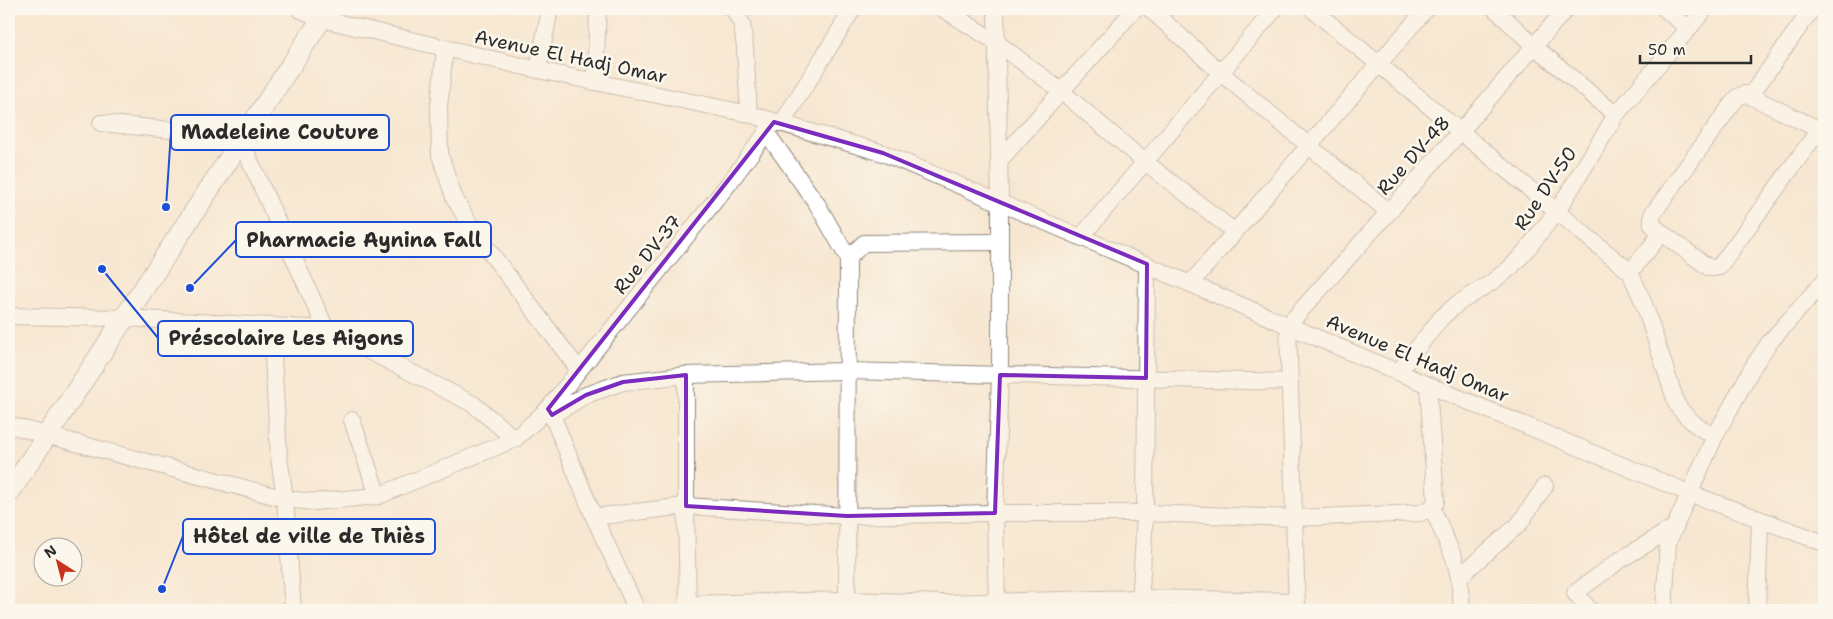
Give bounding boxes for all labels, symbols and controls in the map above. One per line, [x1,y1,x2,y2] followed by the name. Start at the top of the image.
[472,24,670,89] street label: Avenue El Hadj Omar
[1640,32,1752,64] scale bar
[1648,40,1686,60] text: 50 m
[1371,110,1456,200] street label: Rue DV-48
[171,115,389,150] callout: Madeleine Couture
[181,119,379,145] text: Madeleine Couture
[1508,141,1583,235] street label: Rue DV-50
[608,209,687,299] street label: Rue DV-37
[236,222,491,257] callout: Pharmacie Aynina Fall
[246,227,482,253] text: Pharmacie Aynina Fall
[1322,309,1513,408] street label: Avenue El Hadj Omar
[158,321,413,356] callout: Préscolaire Les Aigons
[168,325,404,351] text: Préscolaire Les Aigons
[183,519,435,554] callout: Hôtel de ville de Thiès
[193,523,425,549] text: Hôtel de ville de Thiès
[32,536,82,586] north arrow
[41,541,60,562] text: N

